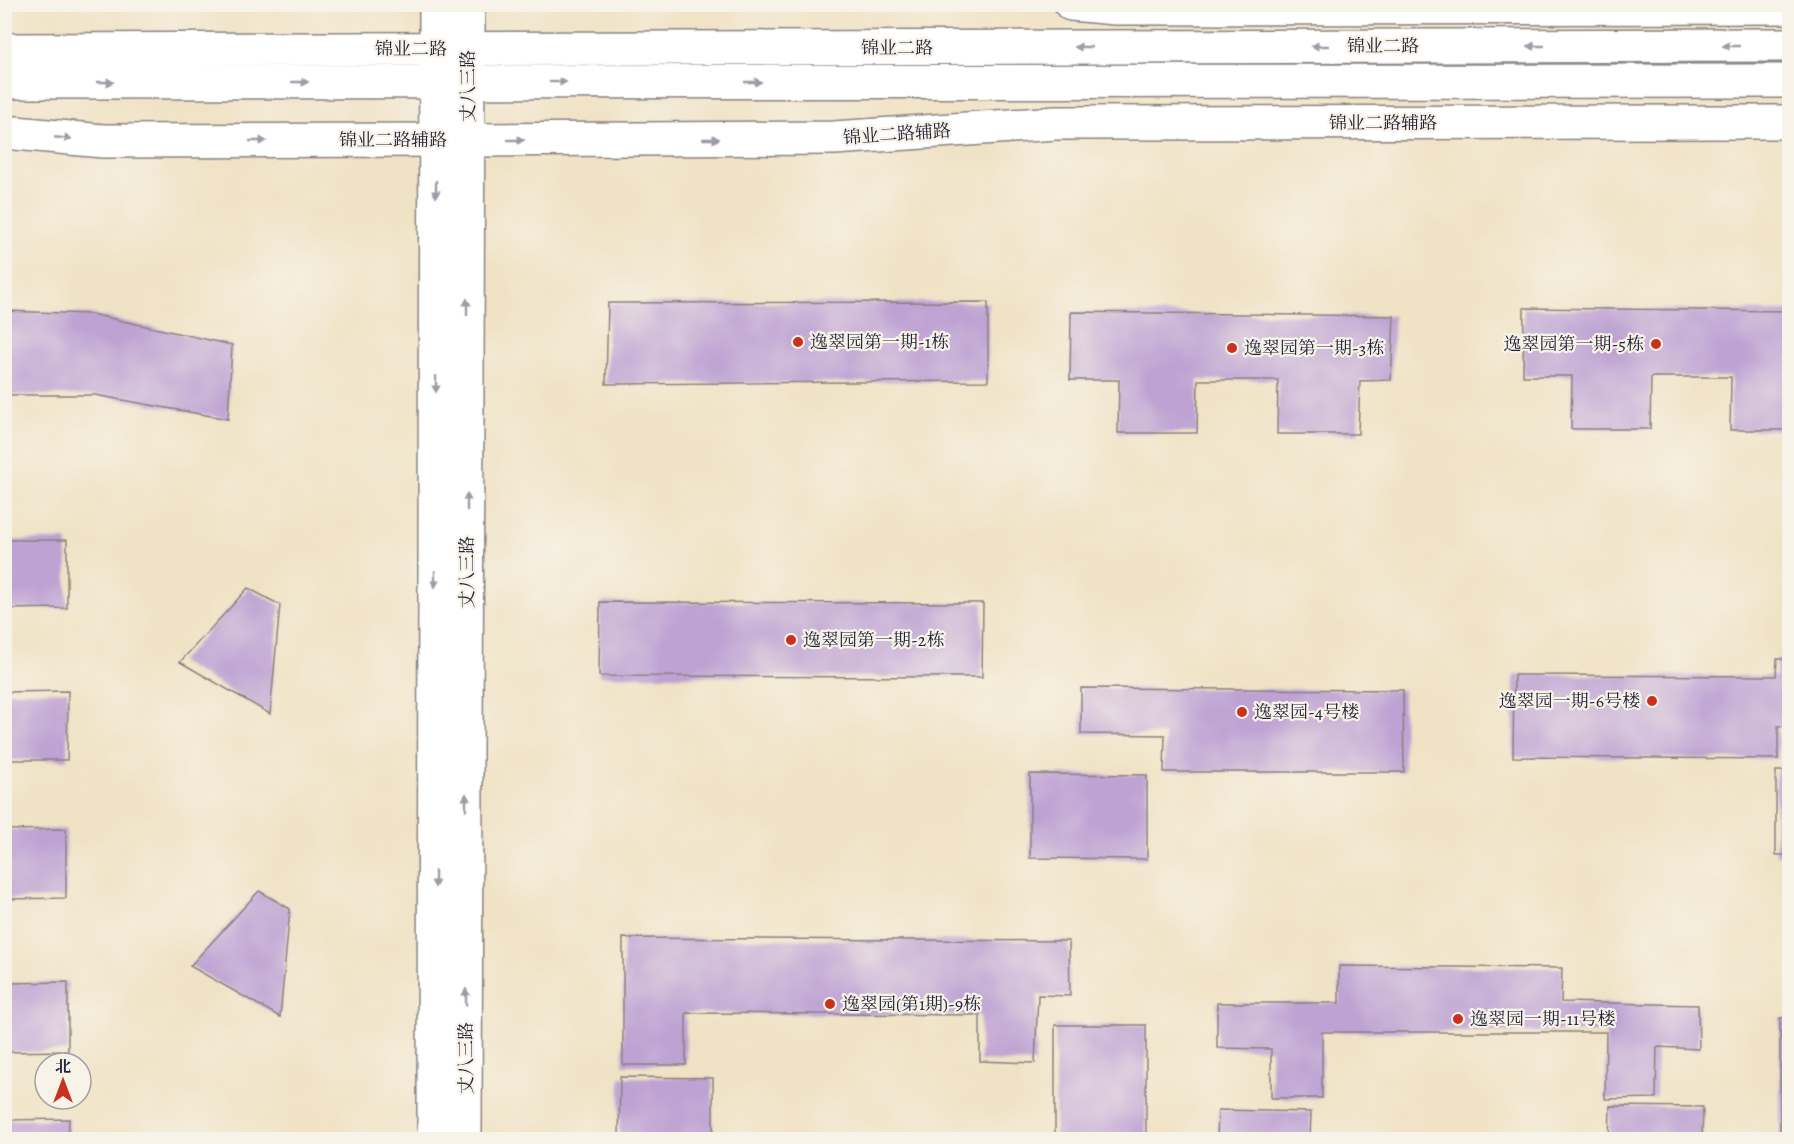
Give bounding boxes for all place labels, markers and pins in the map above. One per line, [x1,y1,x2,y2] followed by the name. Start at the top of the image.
[810,330,949,354] place label: 逸翠园第一期-1栋
[1503,332,1644,356] place label: 逸翠园第一期-5栋
[791,335,805,349] marker: 逸翠园第一期-1栋
[1244,336,1384,360] place label: 逸翠园第一期-3栋
[1649,337,1663,351] marker: 逸翠园第一期-5栋
[1225,341,1239,355] marker: 逸翠园第一期-3栋
[803,628,944,652] place label: 逸翠园第一期-2栋
[784,633,798,647] marker: 逸翠园第一期-2栋
[1499,689,1640,713] place label: 逸翠园一期-6号楼
[1645,694,1659,708] marker: 逸翠园一期-6号楼
[1254,700,1359,724] place label: 逸翠园-4号楼
[1235,705,1249,719] marker: 逸翠园-4号楼
[842,992,981,1016] place label: 逸翠园(第1期)-9栋
[823,997,837,1011] marker: 逸翠园(第1期)-9栋
[1470,1007,1615,1031] place label: 逸翠园一期-11号楼
[1451,1012,1465,1026] marker: 逸翠园一期-11号楼

